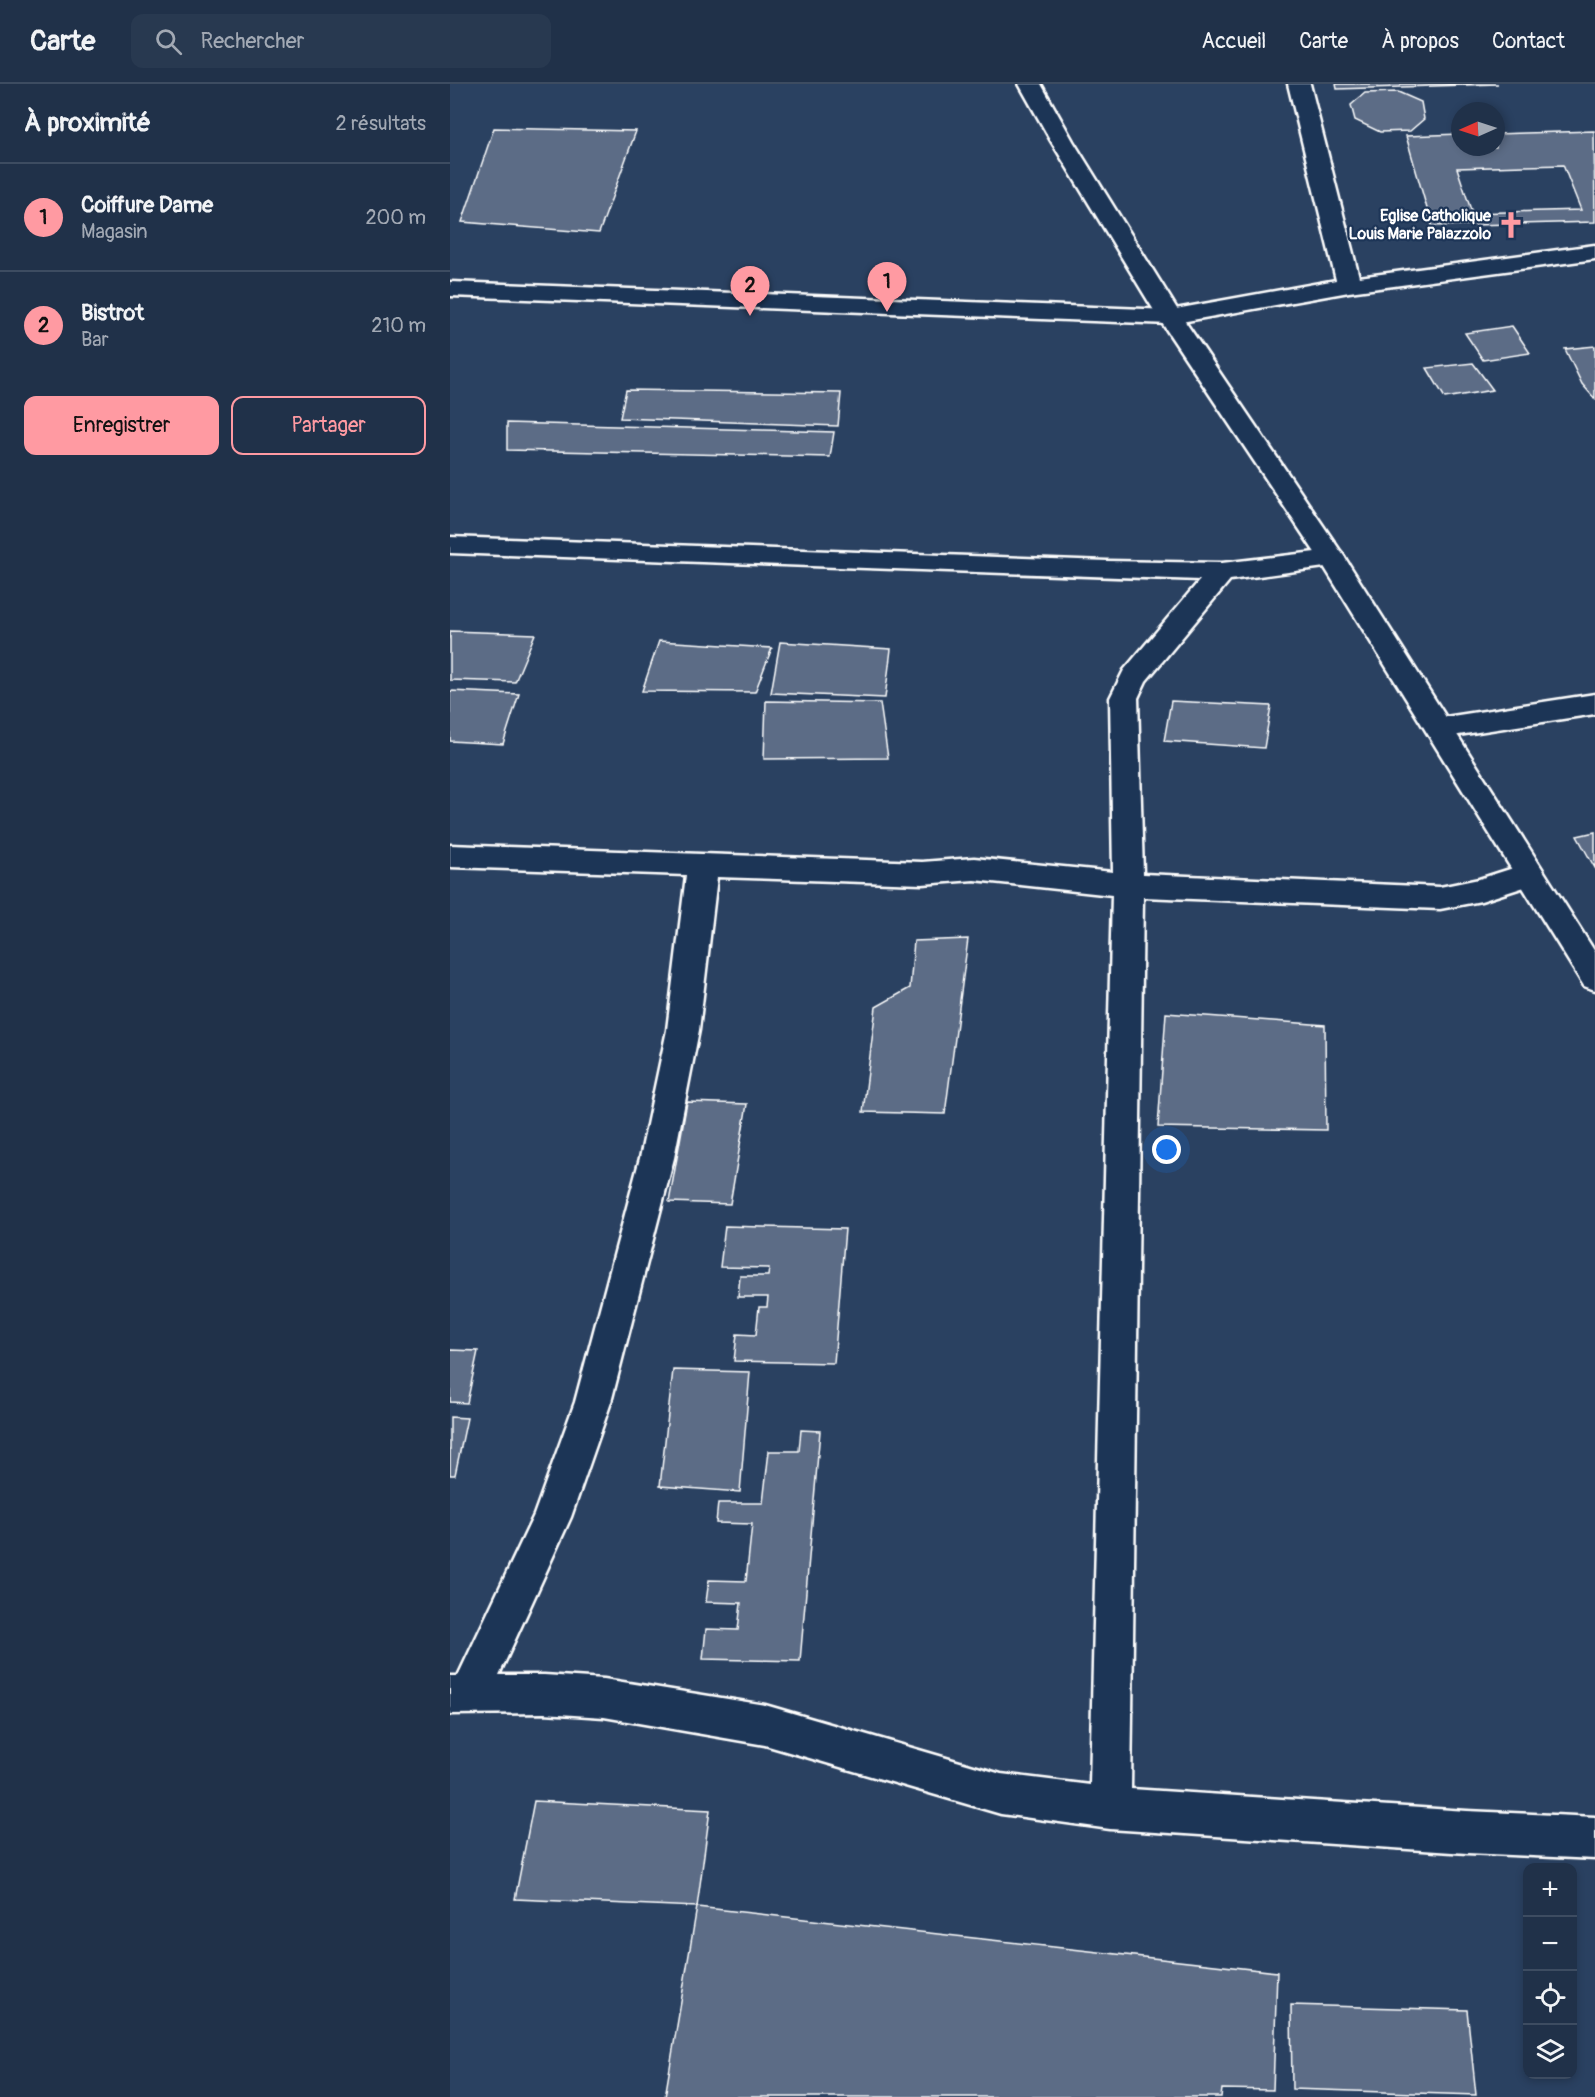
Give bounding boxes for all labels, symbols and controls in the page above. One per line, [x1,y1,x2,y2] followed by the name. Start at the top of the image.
[131,14,551,68] search box
[30,24,95,59] text: Carte
[152,25,185,58] icon: search
[200,27,304,55] text: Rechercher
[1202,28,1266,55] text: Accueil
[1299,28,1348,55] text: Carte
[1381,28,1459,55] text: À propos
[1492,28,1565,55] text: Contact
[1451,102,1505,156] north arrow
[24,107,151,139] text: À proximité
[336,111,426,136] text: 2 résultats
[81,191,213,219] text: Coiffure Dame
[40,205,47,230] text: 1
[365,205,426,230] text: 200 m
[1348,206,1492,244] place label: Eglise Catholique Louis Marie Palazzolo
[1496,210,1526,240] church icon: Eglise Catholique Louis Marie Palazzolo
[81,219,148,244] text: Magasin
[868,262,906,312] pin: 1
[730,266,770,316] pin: 2
[81,299,144,327] text: Bistrot
[38,313,49,338] text: 2
[371,313,426,338] text: 210 m
[81,327,109,352] text: Bar
[24,396,219,455] button: Enregistrer
[231,396,426,455] button: Partager
[1152,1135,1181,1164] your location
[1523,1863,1577,2079] map controls
[1523,1863,1577,1917] button: +
[1523,1917,1577,1971] button: −
[1523,1971,1577,2025] button: locate
[1523,2025,1577,2079] button: layers

